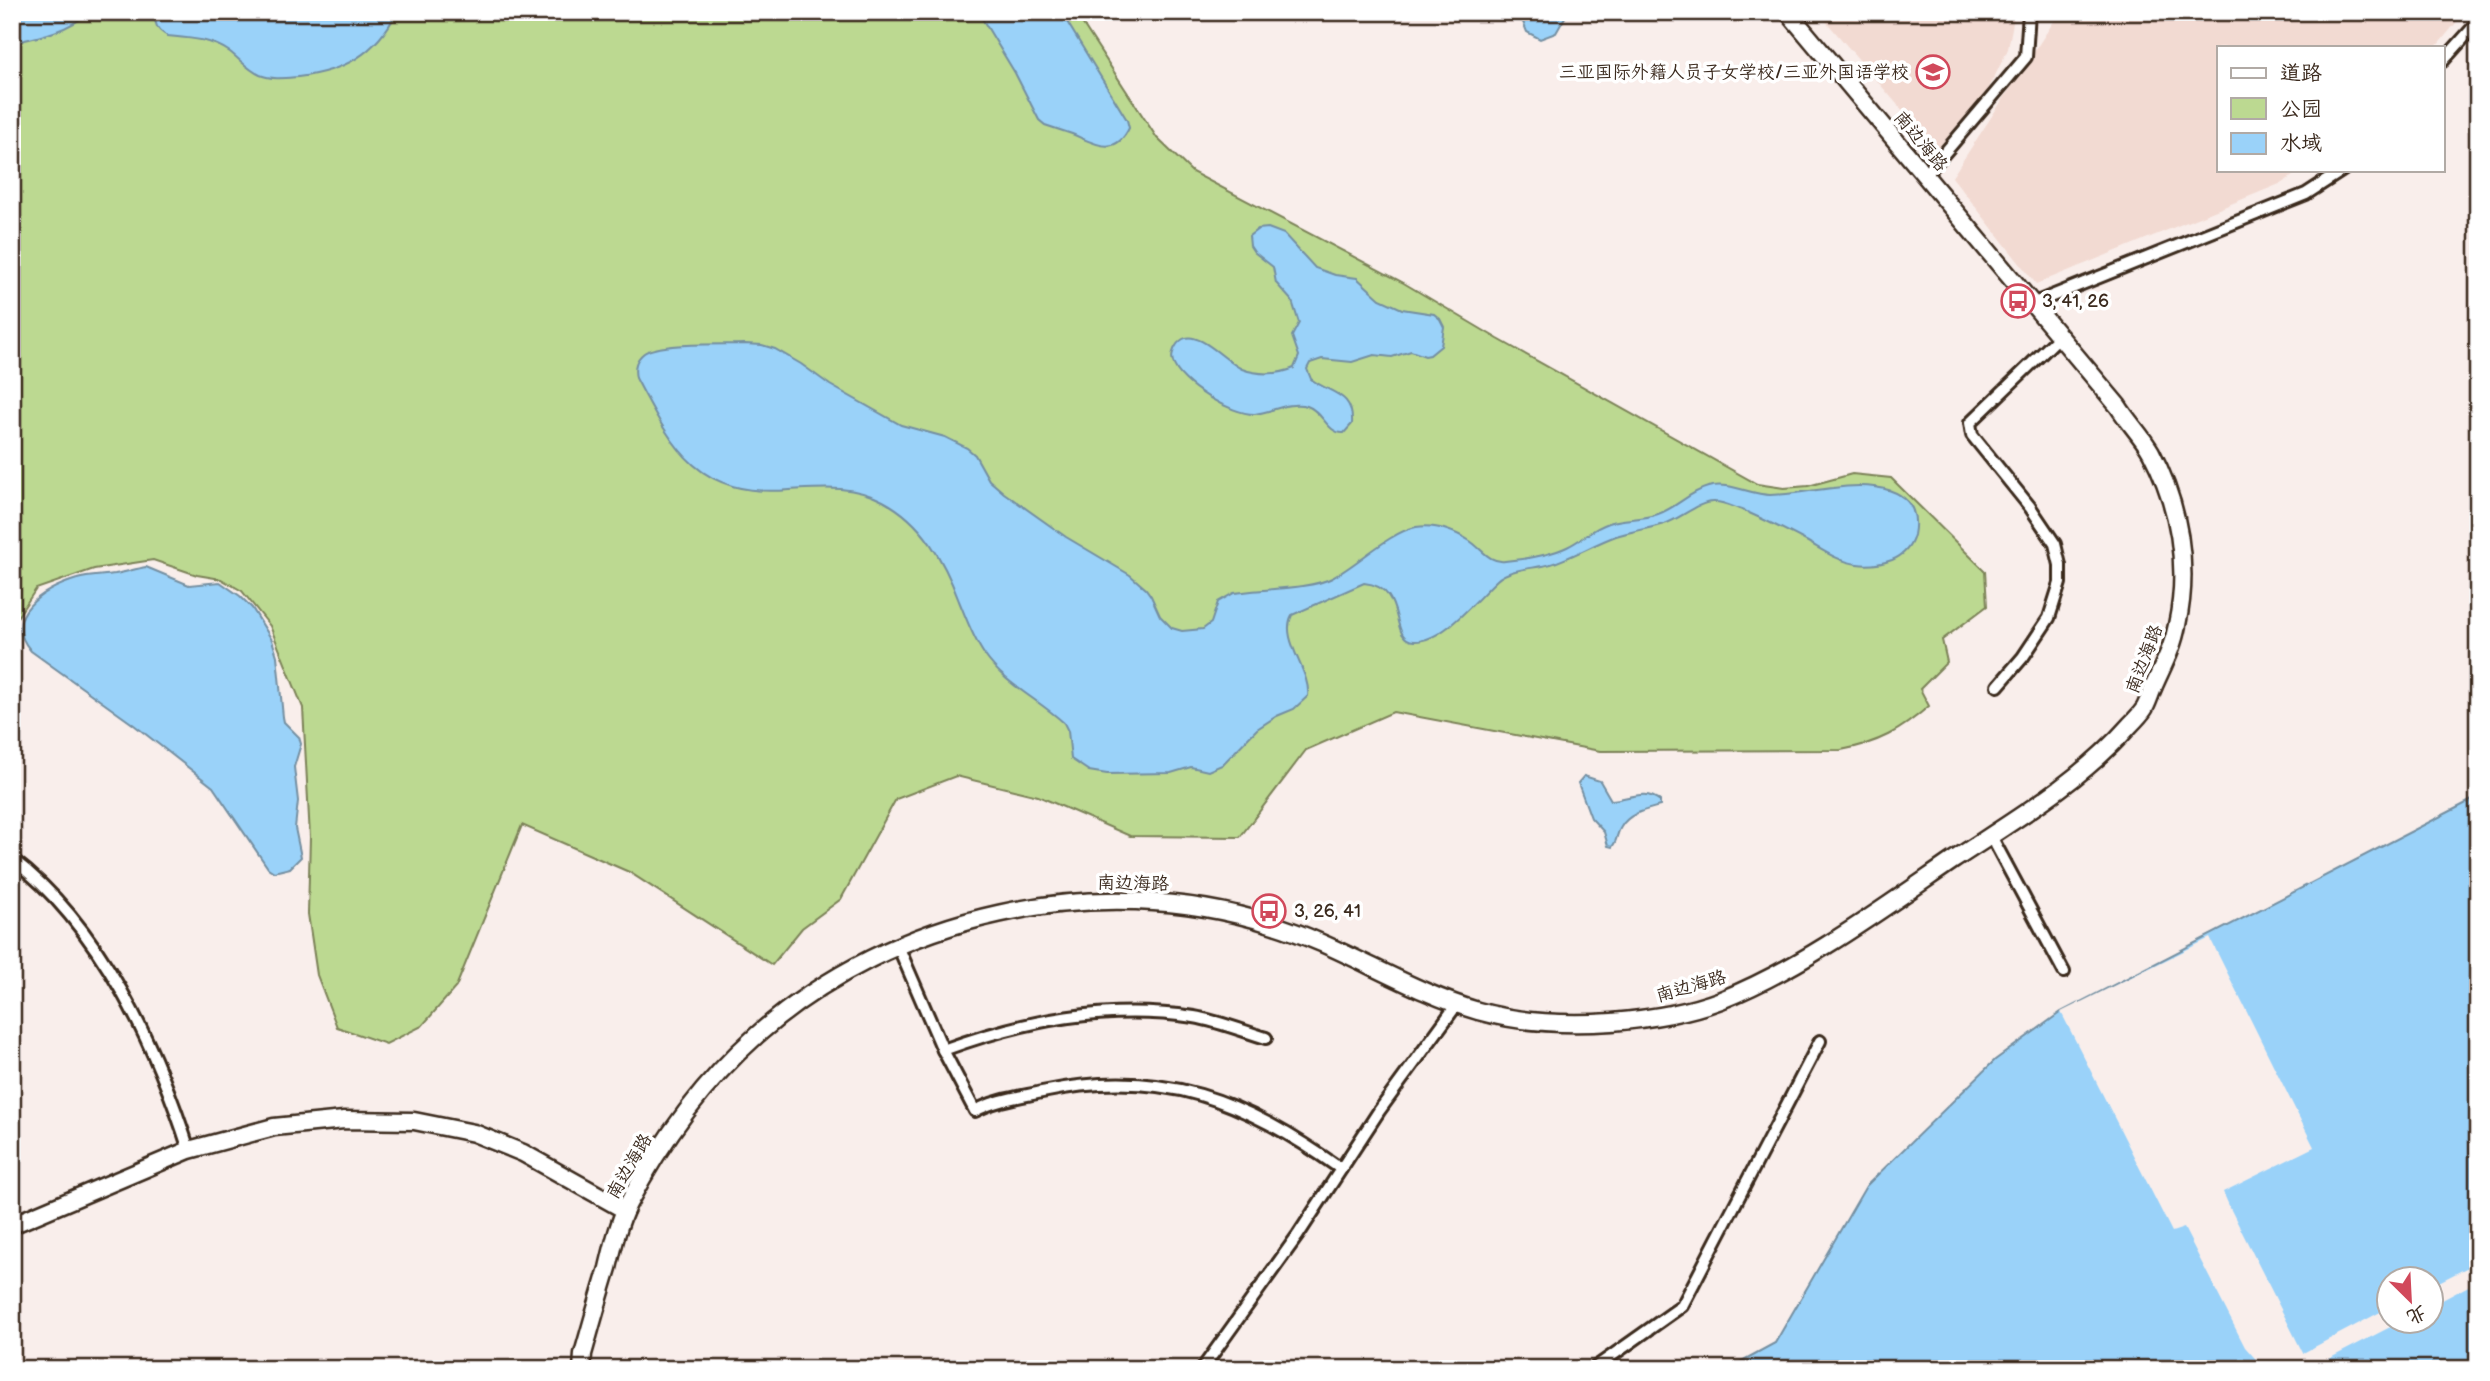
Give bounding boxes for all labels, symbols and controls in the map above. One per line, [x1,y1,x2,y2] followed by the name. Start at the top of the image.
[2217,46,2444,172] legend
[1914,53,1952,91] school or university icon: 三亚国际外籍人员子女学校/三亚外国语学校
[2280,61,2322,86] text: 道路
[1559,62,1909,83] place label: 三亚国际外籍人员子女学校/三亚外国语学校
[2280,97,2322,122] text: 公园
[1889,107,1952,176] street label: 南边海路
[2280,131,2322,156] text: 水域
[1999,282,2037,320] bus stop icon: 3, 41, 26
[2042,291,2109,312] place label: 3, 41, 26
[2122,622,2167,697] street label: 南边海路
[1097,872,1169,895] street label: 南边海路
[1250,892,1288,930] bus stop icon: 3, 26, 41
[1294,901,1361,922] place label: 3, 26, 41
[1654,966,1729,1006] street label: 南边海路
[602,1130,657,1203] street label: 南边海路
[2374,1266,2444,1336] north arrow
[2403,1300,2430,1329] text: 北

